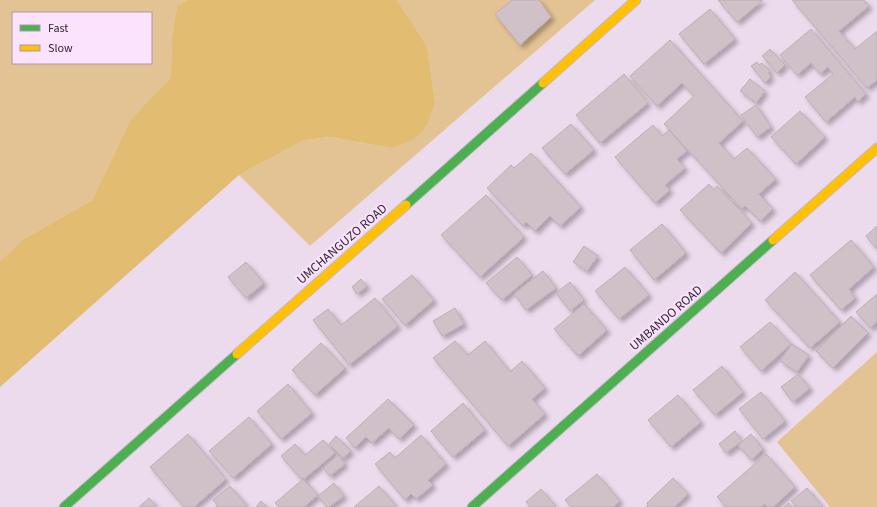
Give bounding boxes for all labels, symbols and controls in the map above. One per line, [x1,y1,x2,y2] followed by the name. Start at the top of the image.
[12,12,152,64] legend
[48,20,68,37] text: Fast
[48,40,73,57] text: Slow
[293,200,391,288] street label: UMCHANGUZO ROAD
[626,281,706,355] street label: UMBANDO ROAD

